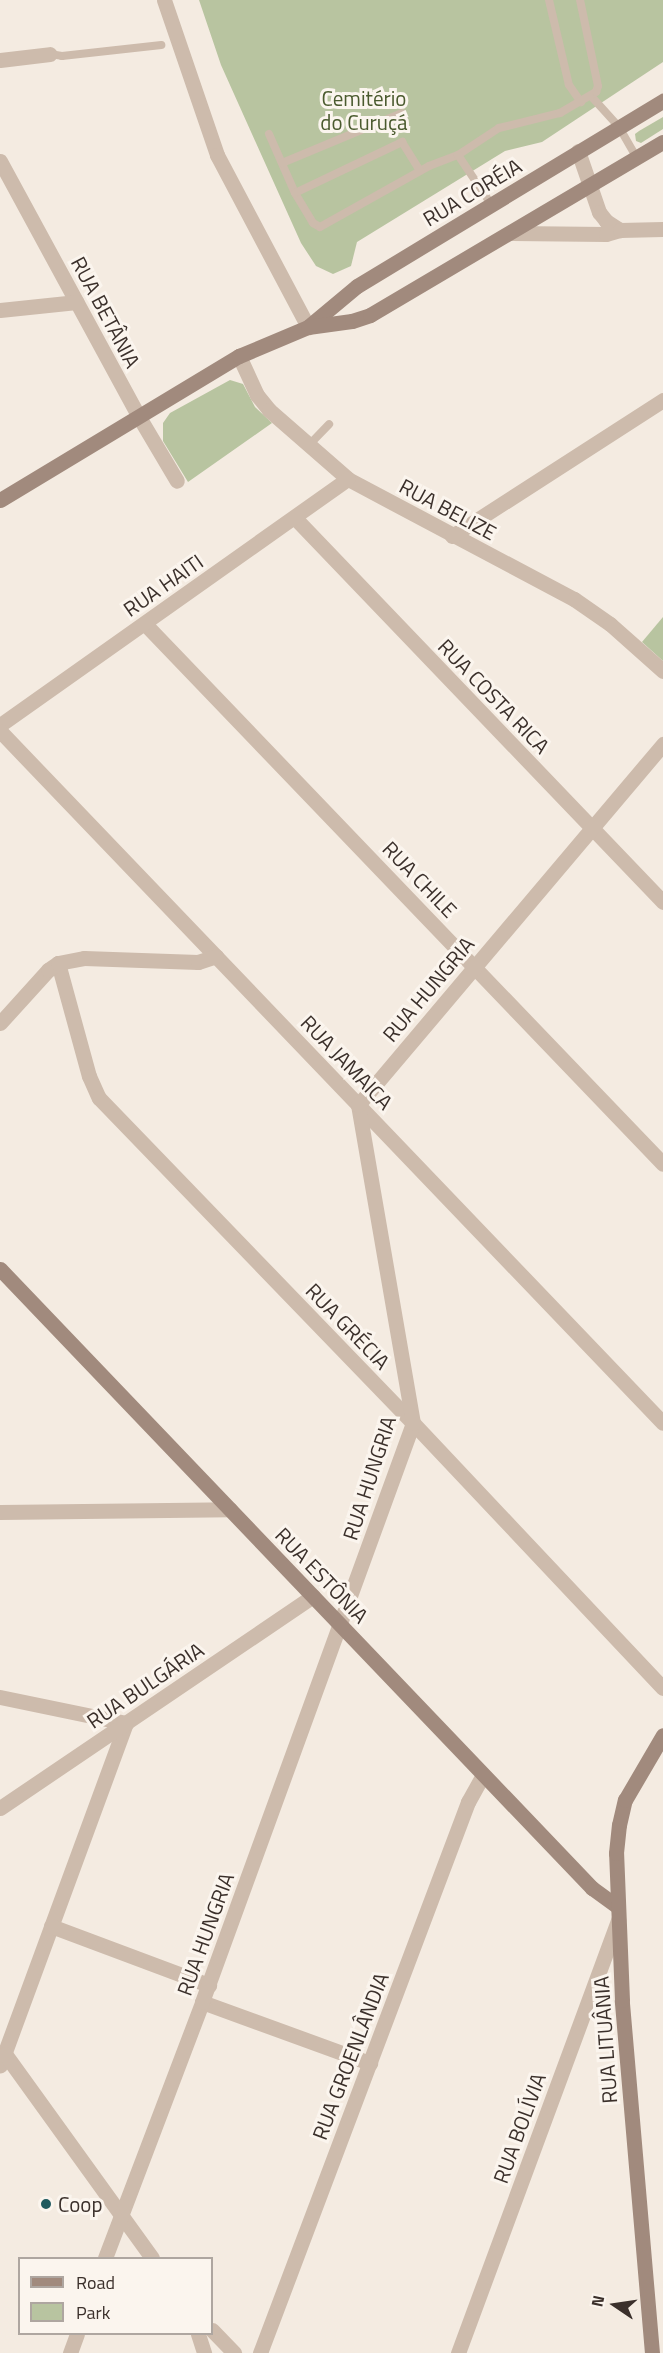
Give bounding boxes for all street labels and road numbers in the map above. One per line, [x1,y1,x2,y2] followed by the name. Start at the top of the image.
[418,153,526,231] street label: RUA CORÉIA
[66,252,146,372] street label: RUA BETÂNIA
[395,473,501,545] street label: RUA BELIZE
[118,548,208,622] street label: RUA HAITI
[433,634,555,758] street label: RUA COSTA RICA
[378,836,462,922] street label: RUA CHILE
[377,932,479,1046] street label: RUA HUNGRIA
[296,1010,398,1114] street label: RUA JAMAICA
[301,1278,395,1374] street label: RUA GRÉCIA
[337,1413,401,1543] street label: RUA HUNGRIA
[270,1522,374,1628] street label: RUA ESTÔNIA
[82,1637,208,1733] street label: RUA BULGÁRIA
[171,1869,239,1999] street label: RUA HUNGRIA
[307,1969,393,2143] street label: RUA GROENLÂNDIA
[588,1976,622,2104] street label: RUA LITUÂNIA
[487,2069,551,2187] street label: RUA BOLÍVIA

